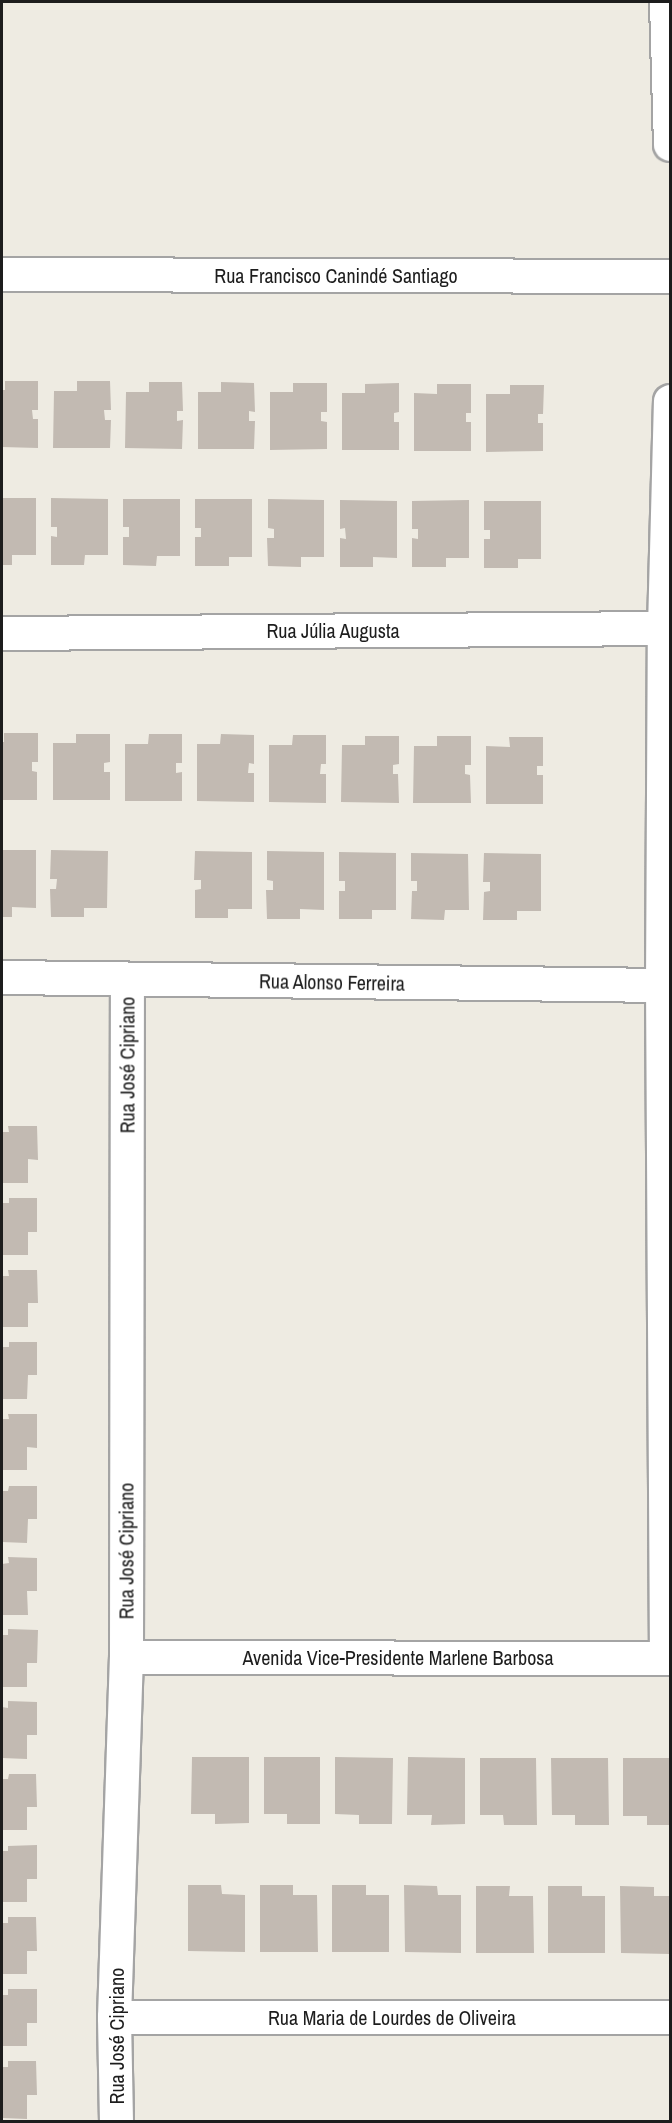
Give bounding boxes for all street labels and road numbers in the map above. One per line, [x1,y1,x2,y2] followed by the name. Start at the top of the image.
[214,263,458,287] street label: Rua Francisco Canindé Santiago
[266,618,400,642] street label: Rua Júlia Augusta
[258,969,406,995] street label: Rua Alonso Ferreira
[115,997,139,1133] street label: Rua José Cipriano
[114,1483,138,1619] street label: Rua José Cipriano
[242,1645,554,1669] street label: Avenida Vice-Presidente Marlene Barbosa
[104,1968,128,2104] street label: Rua José Cipriano
[268,2005,516,2029] street label: Rua Maria de Lourdes de Oliveira

